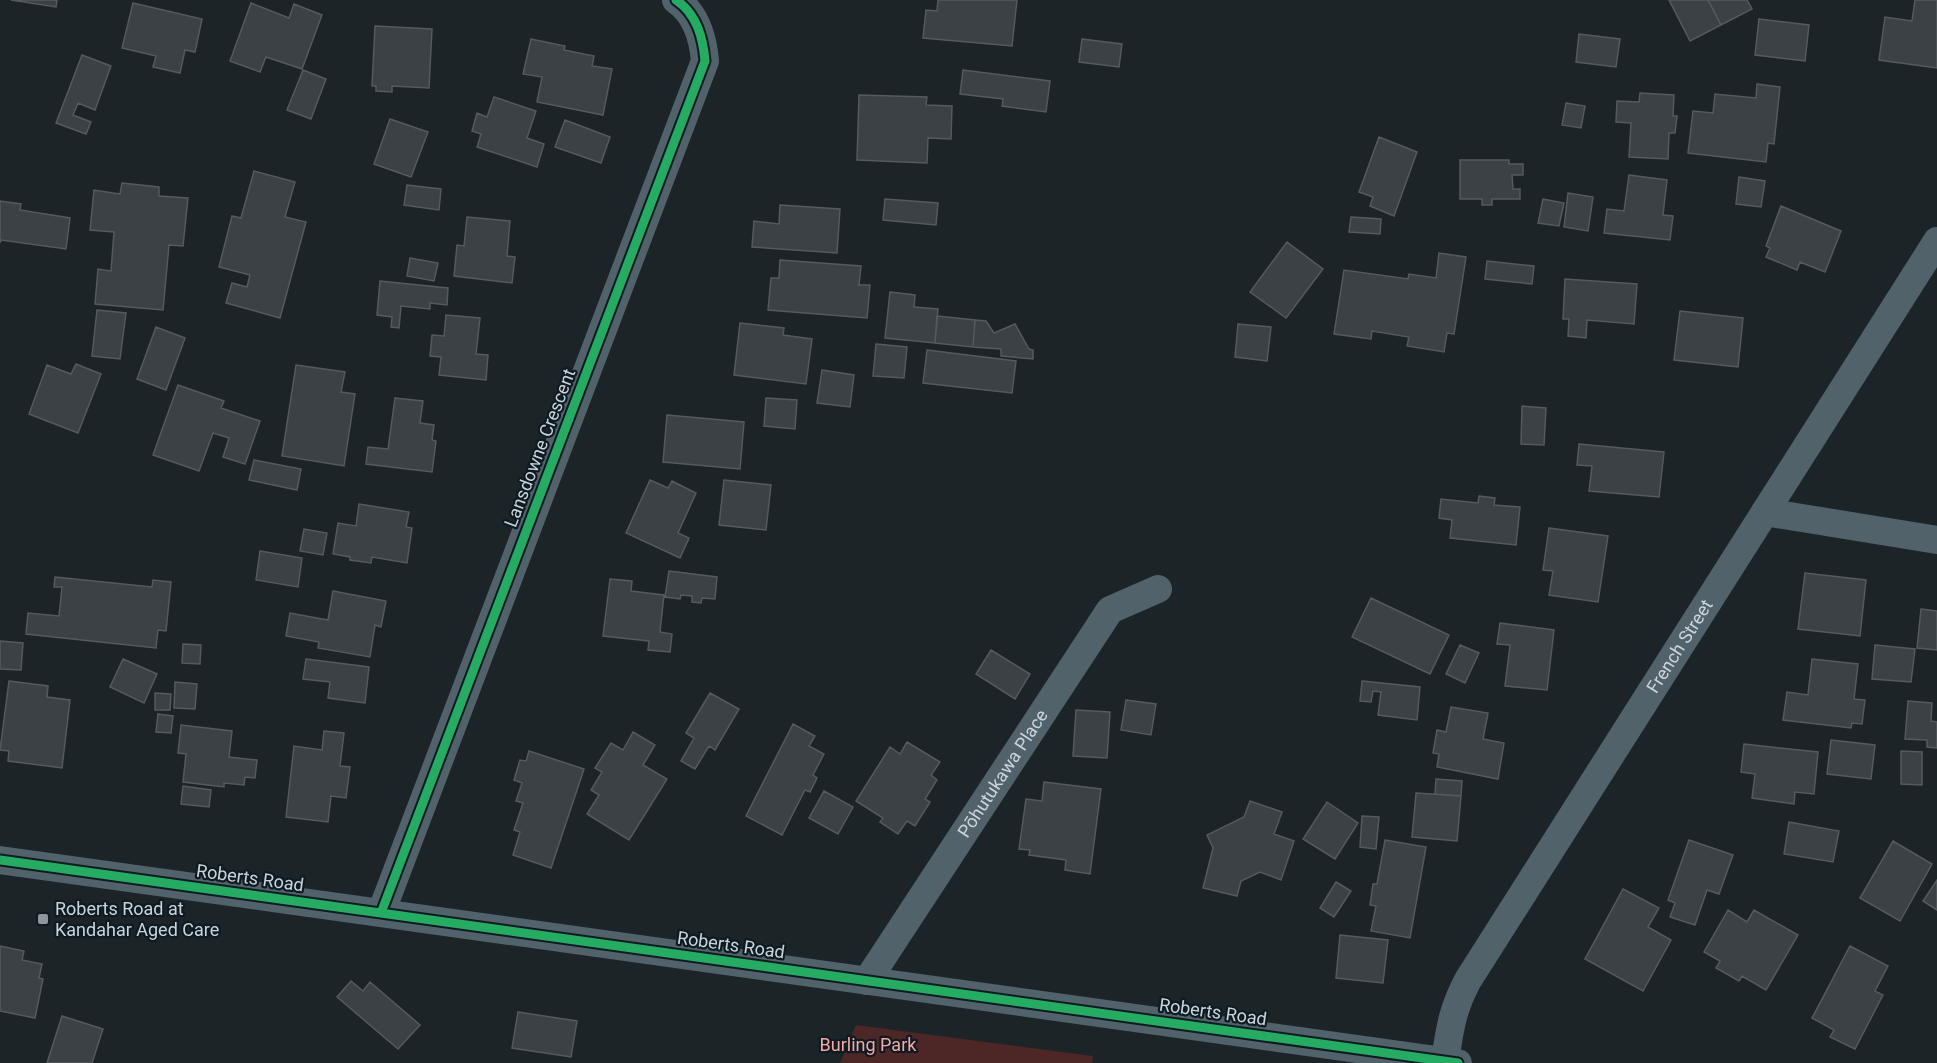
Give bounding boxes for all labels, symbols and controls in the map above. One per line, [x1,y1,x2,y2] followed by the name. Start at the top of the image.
[500,366,579,530] street label: Lansdowne Crescent
[1642,595,1717,697] street label: French Street
[953,705,1052,841] street label: Pōhutukawa Place
[195,860,305,895] street label: Roberts Road
[55,898,219,940] place label: Roberts Road at Kandahar Aged Care
[36,912,50,926] marker: Roberts Road at Kandahar Aged Care
[676,927,786,962] street label: Roberts Road
[1158,994,1268,1029] street label: Roberts Road
[820,1034,917,1055] park label: Burling Park

